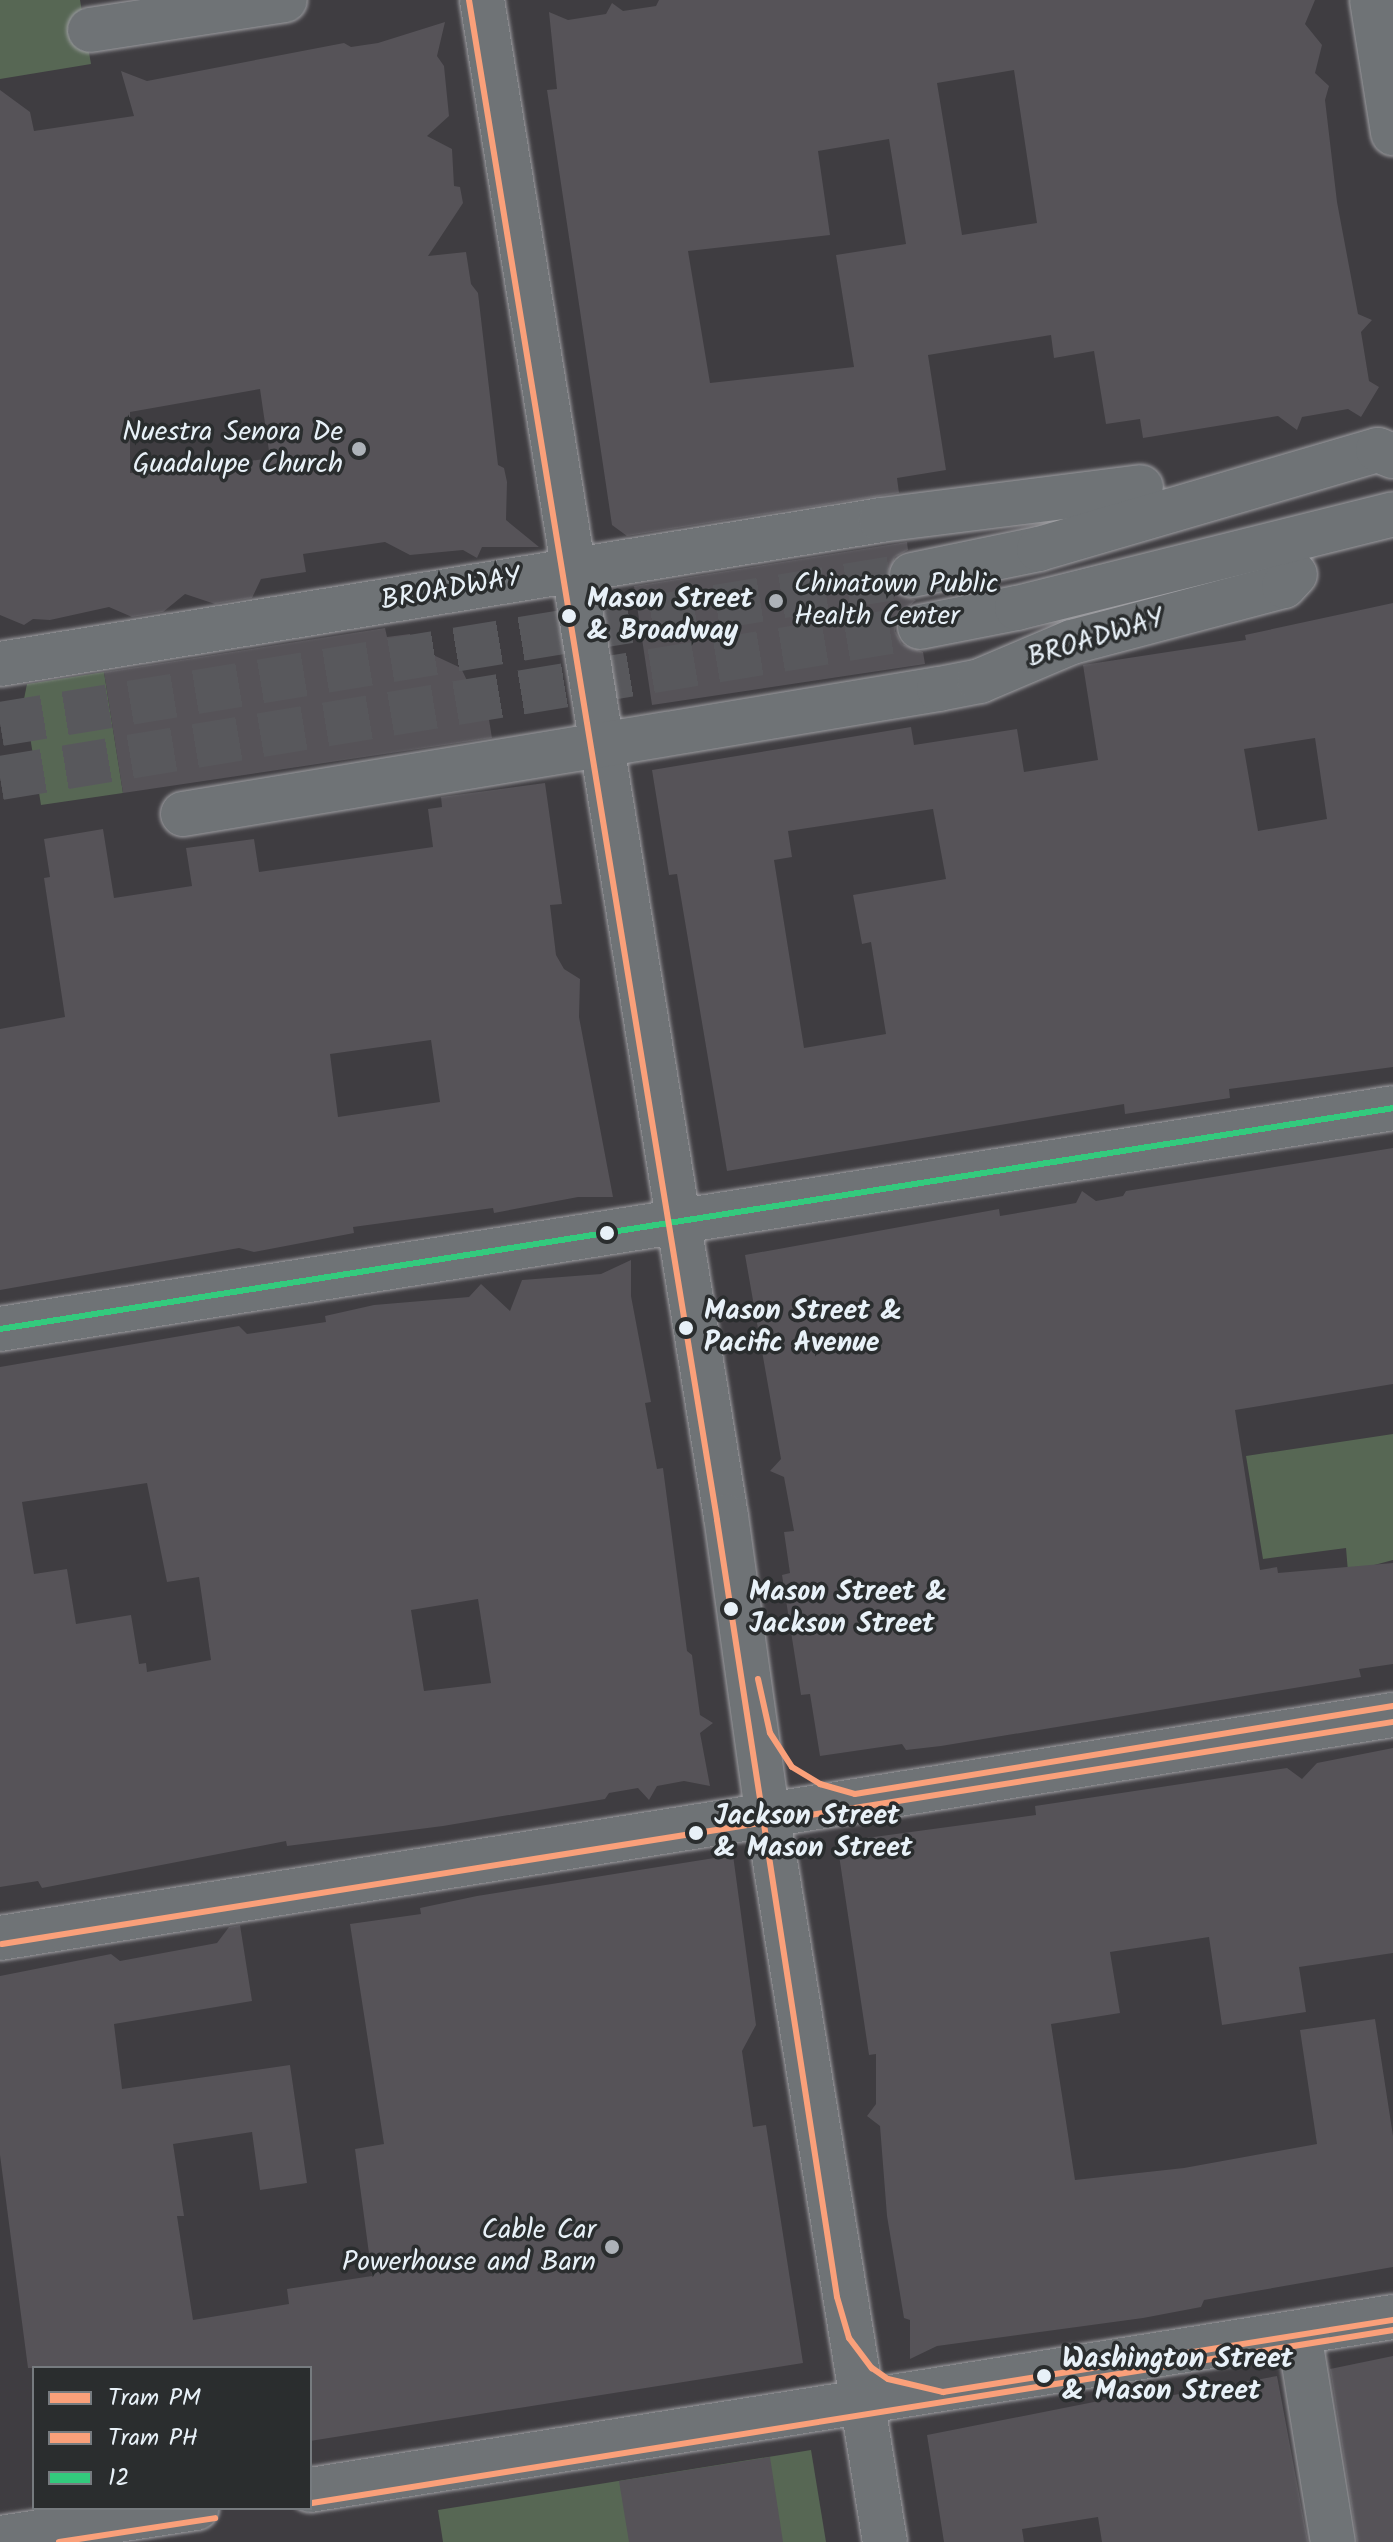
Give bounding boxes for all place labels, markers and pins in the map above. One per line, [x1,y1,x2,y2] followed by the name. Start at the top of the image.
[122,416,343,482] place label: Nuestra Senora De Guadalupe Church
[350,440,368,458] marker: Nuestra Senora De Guadalupe Church
[794,568,998,634] place label: Chinatown Public Health Center
[587,583,753,649] place label: Mason Street & Broadway
[765,590,787,612] marker: Chinatown Public Health Center
[558,605,580,627] marker: Mason Street & Broadway
[599,1225,615,1241] unlabelled marker
[704,1295,903,1361] place label: Mason Street & Pacific Avenue
[675,1317,697,1339] marker: Mason Street & Pacific Avenue
[749,1576,948,1642] place label: Mason Street & Jackson Street
[720,1598,742,1620] marker: Mason Street & Jackson Street
[714,1800,913,1866] place label: Jackson Street & Mason Street
[685,1822,707,1844] marker: Jackson Street & Mason Street
[342,2214,596,2280] place label: Cable Car Powerhouse and Barn
[603,2238,621,2256] marker: Cable Car Powerhouse and Barn
[1062,2343,1293,2409] place label: Washington Street & Mason Street
[1033,2365,1055,2387] marker: Washington Street & Mason Street

